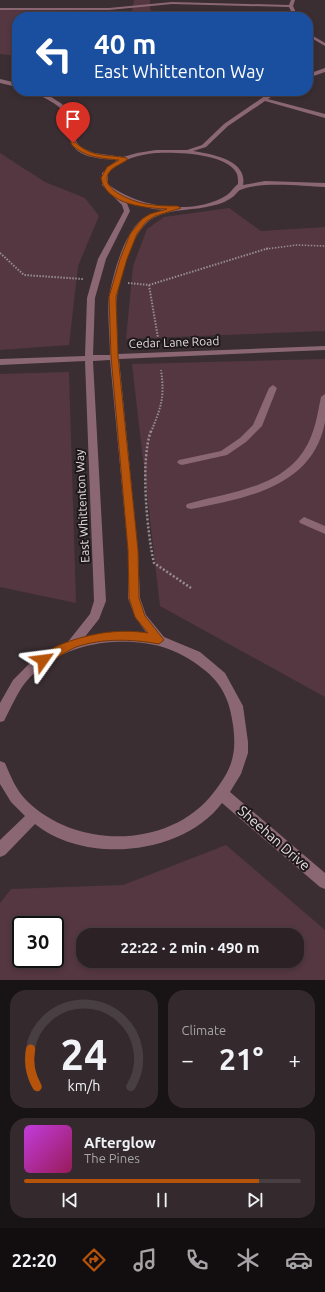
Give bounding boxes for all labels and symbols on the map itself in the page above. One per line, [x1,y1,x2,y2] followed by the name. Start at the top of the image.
[56,102,90,143] pin
[128,334,220,350] street label: Cedar Lane Road
[73,449,91,563] street label: East Whittenton Way
[22,639,64,681] position arrow
[235,802,313,874] street label: Sheehan Drive
[12,916,64,968] speed limit sign: 30

